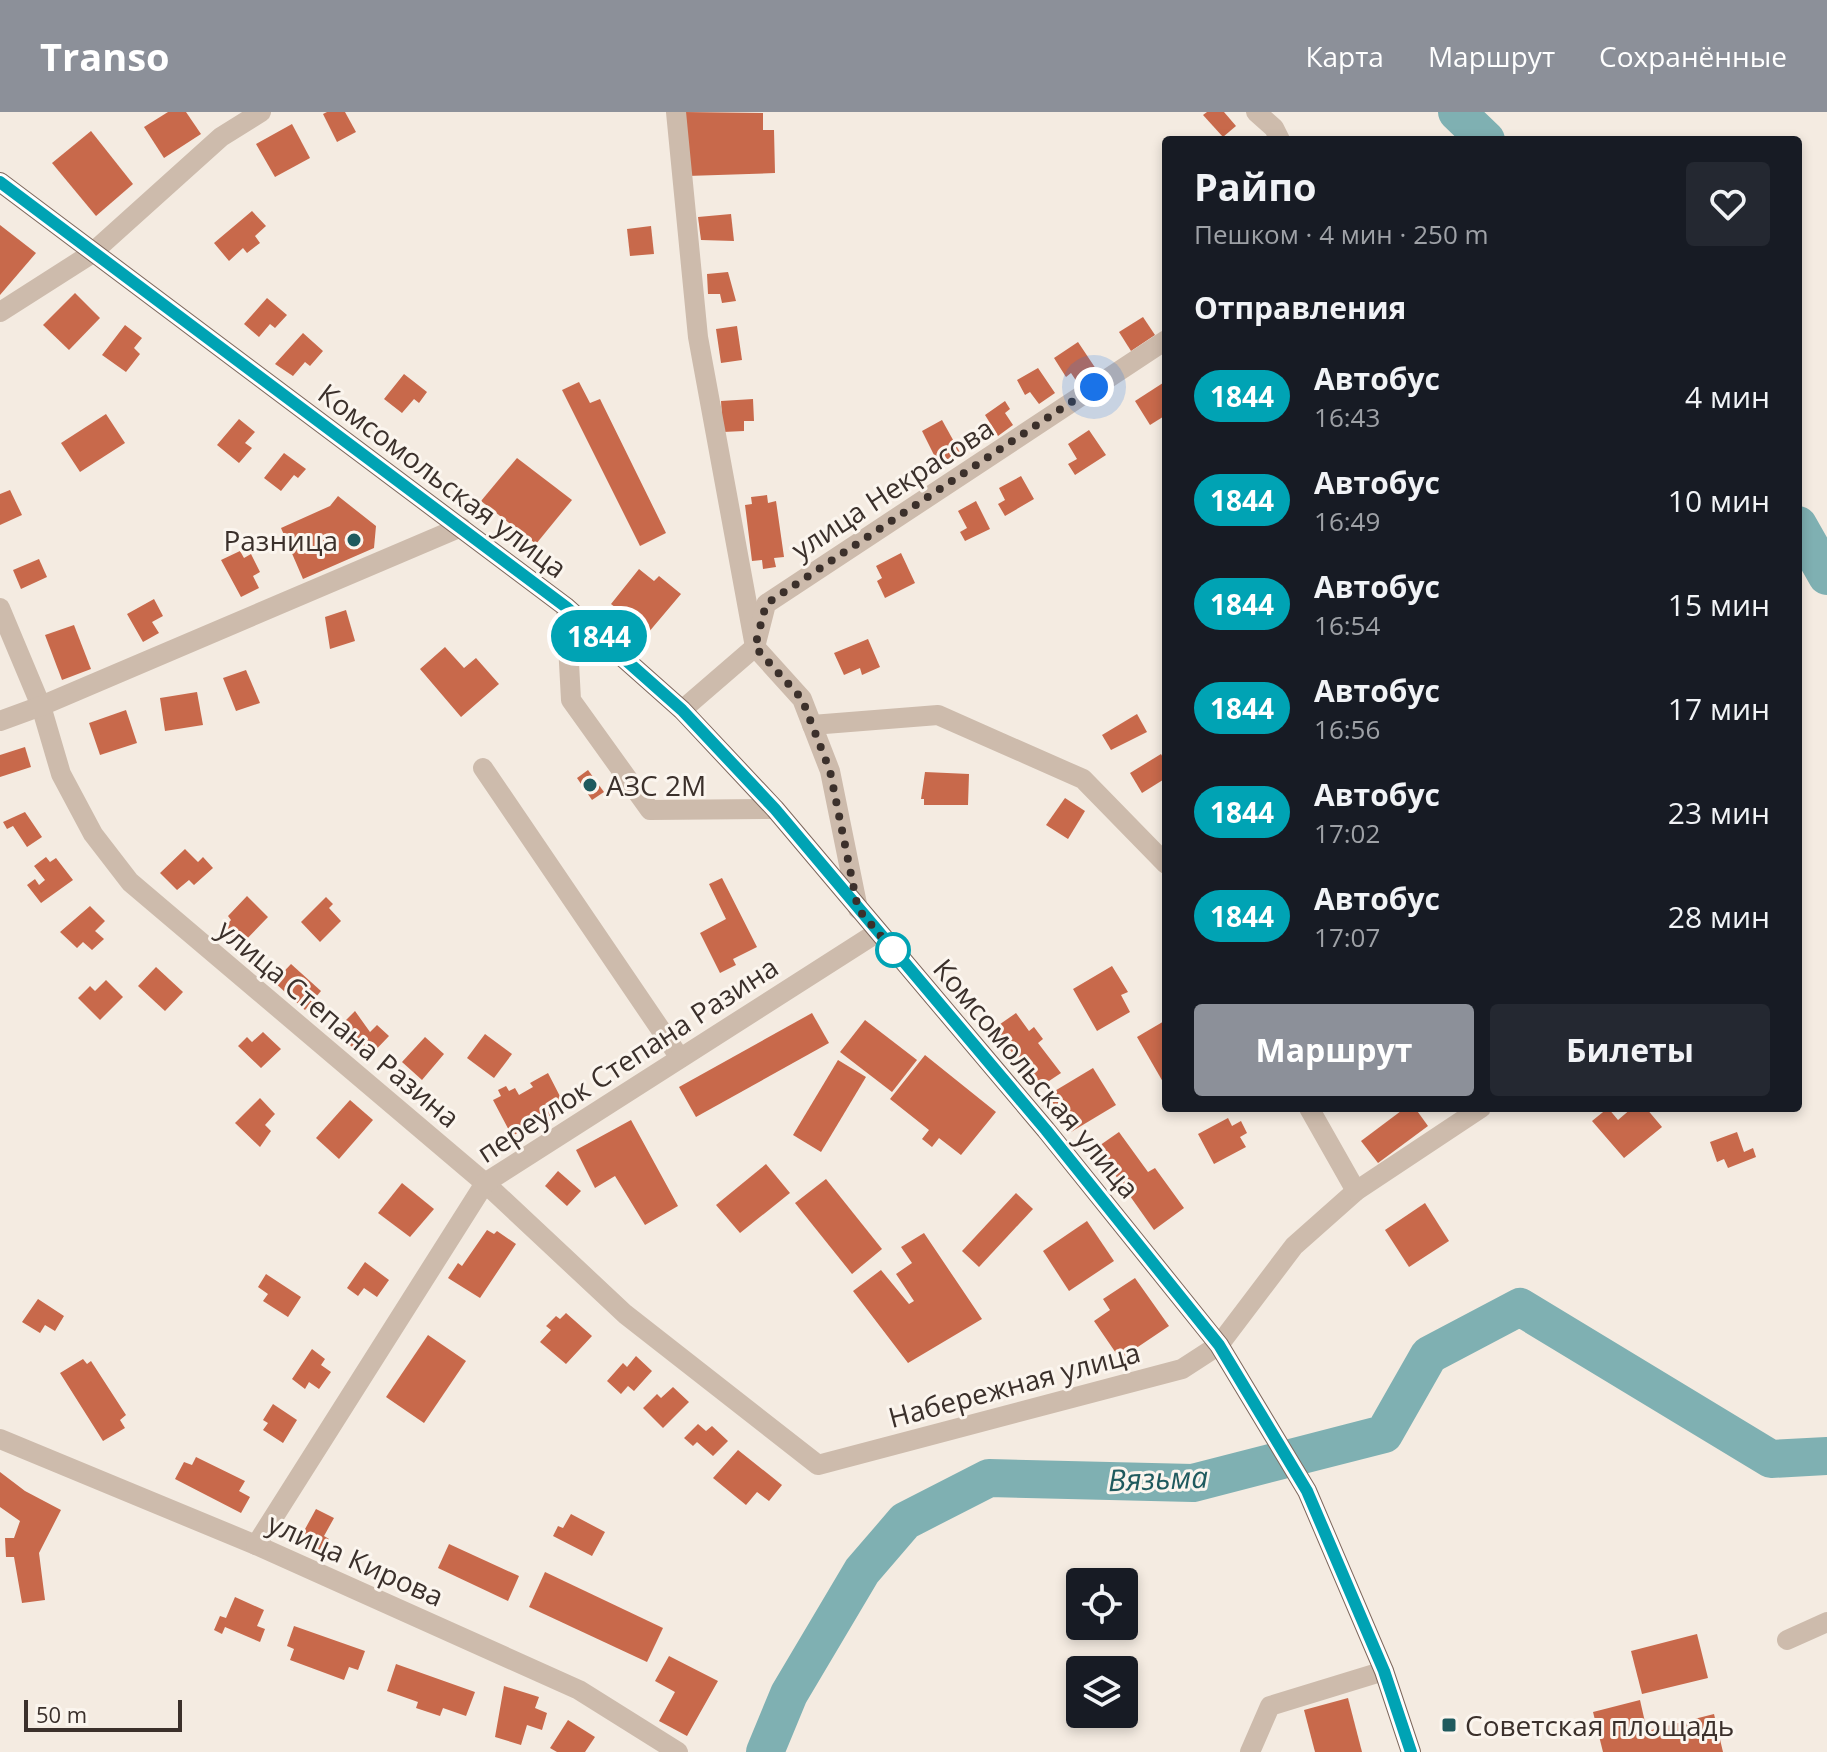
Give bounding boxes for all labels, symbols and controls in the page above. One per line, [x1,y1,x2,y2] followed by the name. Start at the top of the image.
[40,30,170,82] text: Transo
[1305,37,1384,75] text: Карта
[1428,37,1555,75] text: Маршрут
[1599,37,1787,75] text: Сохранённые
[1194,160,1316,212] text: Райпо
[1686,162,1770,246] button: heart
[1194,216,1489,252] text: Пешком · 4 мин · 250 m
[1194,287,1406,328] text: Отправления
[1314,358,1440,399] text: Автобус
[1074,367,1114,407] your location
[311,374,575,586] street label: Комсомольская улица
[1685,376,1770,417] text: 4 мин
[1210,377,1274,415] text: 1844
[1314,399,1380,435] text: 16:43
[784,408,1000,568] street label: улица Некрасова
[1314,462,1440,503] text: Автобус
[1668,480,1770,521] text: 10 мин
[1210,481,1274,519] text: 1844
[1314,503,1380,539] text: 16:49
[223,521,338,559] place label: Разница
[345,531,363,549] marker: Разница
[1314,566,1440,607] text: Автобус
[1668,584,1770,625] text: 15 мин
[1210,585,1274,623] text: 1844
[1314,607,1380,643] text: 16:54
[543,610,655,662] line badge: 1844
[567,617,631,655] text: 1844
[1314,670,1440,711] text: Автобус
[1668,688,1770,729] text: 17 мин
[1210,689,1274,727] text: 1844
[1314,711,1380,747] text: 16:56
[606,766,706,804] place label: АЗС 2М
[1314,774,1440,815] text: Автобус
[581,776,599,794] marker: АЗС 2М
[1668,792,1770,833] text: 23 мин
[1210,793,1274,831] text: 1844
[1314,815,1380,851] text: 17:02
[1314,878,1440,919] text: Автобус
[1668,896,1770,937] text: 28 мин
[1210,897,1274,935] text: 1844
[210,910,468,1136] street label: улица Степана Разина
[1314,919,1380,955] text: 17:07
[876,933,910,967] unlabelled marker
[469,947,785,1171] street label: переулок Степана Разина
[925,950,1149,1206] street label: Комсомольская улица
[1194,1004,1474,1096] button: Маршрут
[1490,1004,1770,1096] button: Билеты
[884,1332,1144,1436] street label: Набережная улица
[1107,1456,1209,1500] water label: Вязьма
[262,1503,450,1615] street label: улица Кирова
[1066,1568,1138,1728] map controls
[1066,1568,1138,1640] button: locate
[1066,1656,1138,1728] button: layers
[24,1696,182,1732] scale bar
[36,1699,87,1729] text: 50 m
[1465,1706,1734,1744] place label: Советская площадь
[1440,1716,1458,1734] marker: Советская площадь

